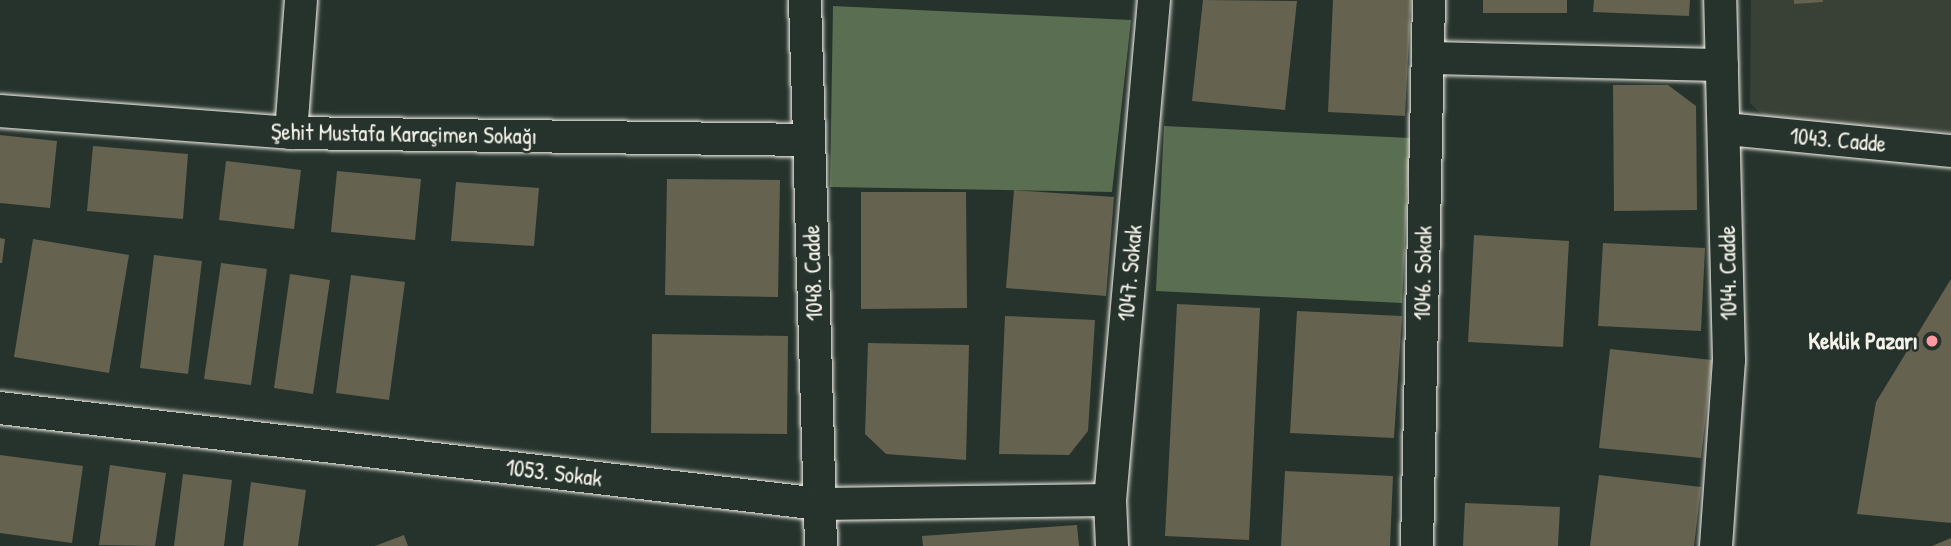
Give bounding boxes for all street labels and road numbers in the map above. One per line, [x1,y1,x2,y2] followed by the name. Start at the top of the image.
[271,118,537,150] street label: Şehit Mustafa Karaçimen Sokağı
[1789,122,1887,158] street label: 1043. Cadde
[798,224,828,322] street label: 1048. Cadde
[1112,224,1148,322] street label: 1047. Sokak
[1408,225,1438,321] street label: 1046. Sokak
[1713,225,1743,321] street label: 1044. Cadde
[504,453,604,493] street label: 1053. Sokak

